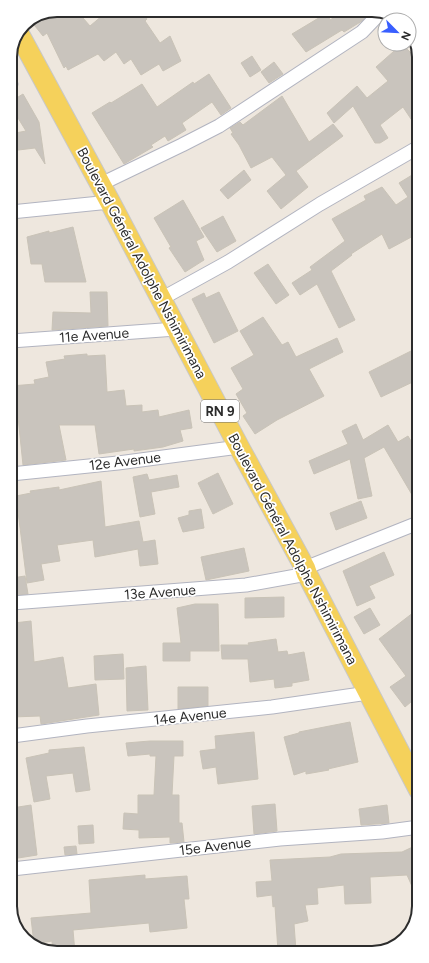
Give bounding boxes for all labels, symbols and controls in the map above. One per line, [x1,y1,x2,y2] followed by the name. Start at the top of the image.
[377,12,417,52] north arrow
[398,29,413,42] text: N
[73,145,210,382] street label: Boulevard Général Adolphe Nshimirimana
[59,325,130,346] street label: 11e Avenue
[201,400,239,422] road number: RN 9
[224,431,361,668] street label: Boulevard Général Adolphe Nshimirimana
[88,449,162,474] street label: 12e Avenue
[124,581,197,603] street label: 13e Avenue
[153,704,228,729] street label: 14e Avenue
[178,834,252,859] street label: 15e Avenue

